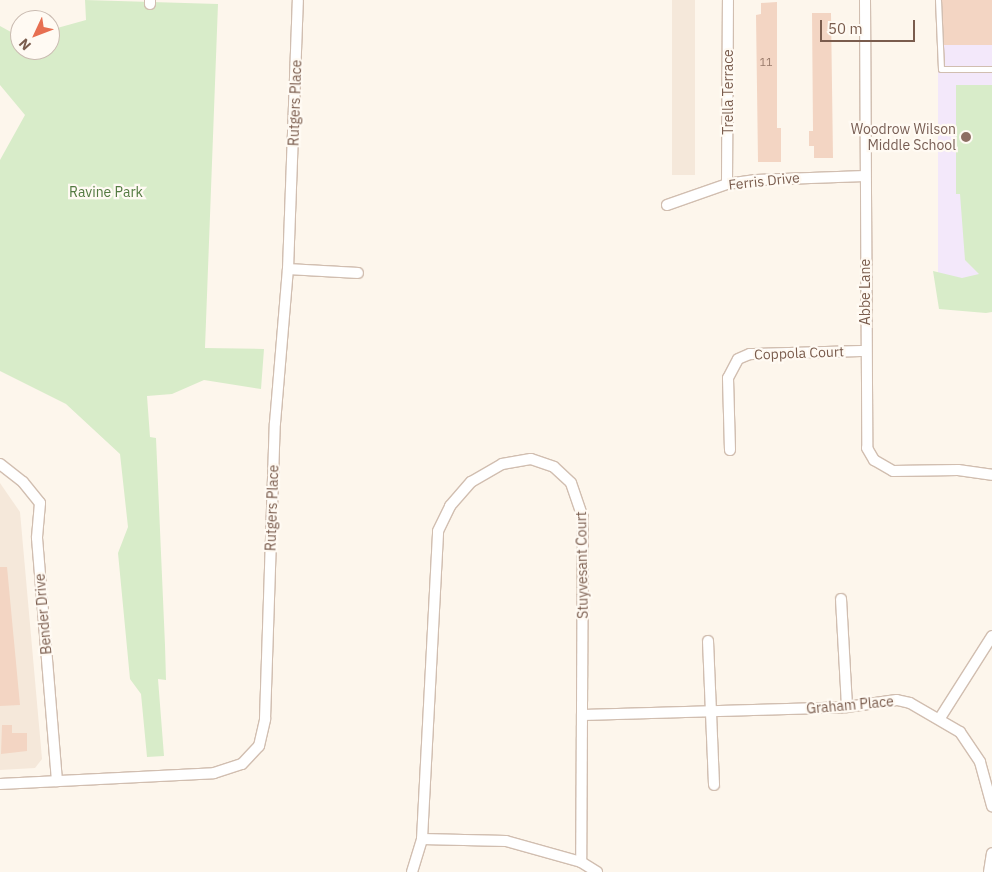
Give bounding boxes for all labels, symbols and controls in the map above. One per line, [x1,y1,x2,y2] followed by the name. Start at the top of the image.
[10,10,60,60] north arrow
[822,10,917,42] scale bar
[828,19,863,38] text: 50 m
[15,35,35,54] text: N
[720,49,736,135] street label: Trella Terrace
[759,55,773,69] house number: 11
[285,60,305,146] street label: Rutgers Place
[851,121,956,154] place label: Woodrow Wilson Middle School
[960,131,972,143] marker: Woodrow Wilson Middle School
[728,169,800,193] street label: Ferris Drive
[69,184,143,200] park label: Ravine Park
[857,259,873,325] street label: Abbe Lane
[754,343,844,363] street label: Coppola Court
[262,465,282,551] street label: Rutgers Place
[573,511,591,619] street label: Stuyvesant Court
[31,573,55,655] street label: Bender Drive
[806,693,894,717] street label: Graham Place

